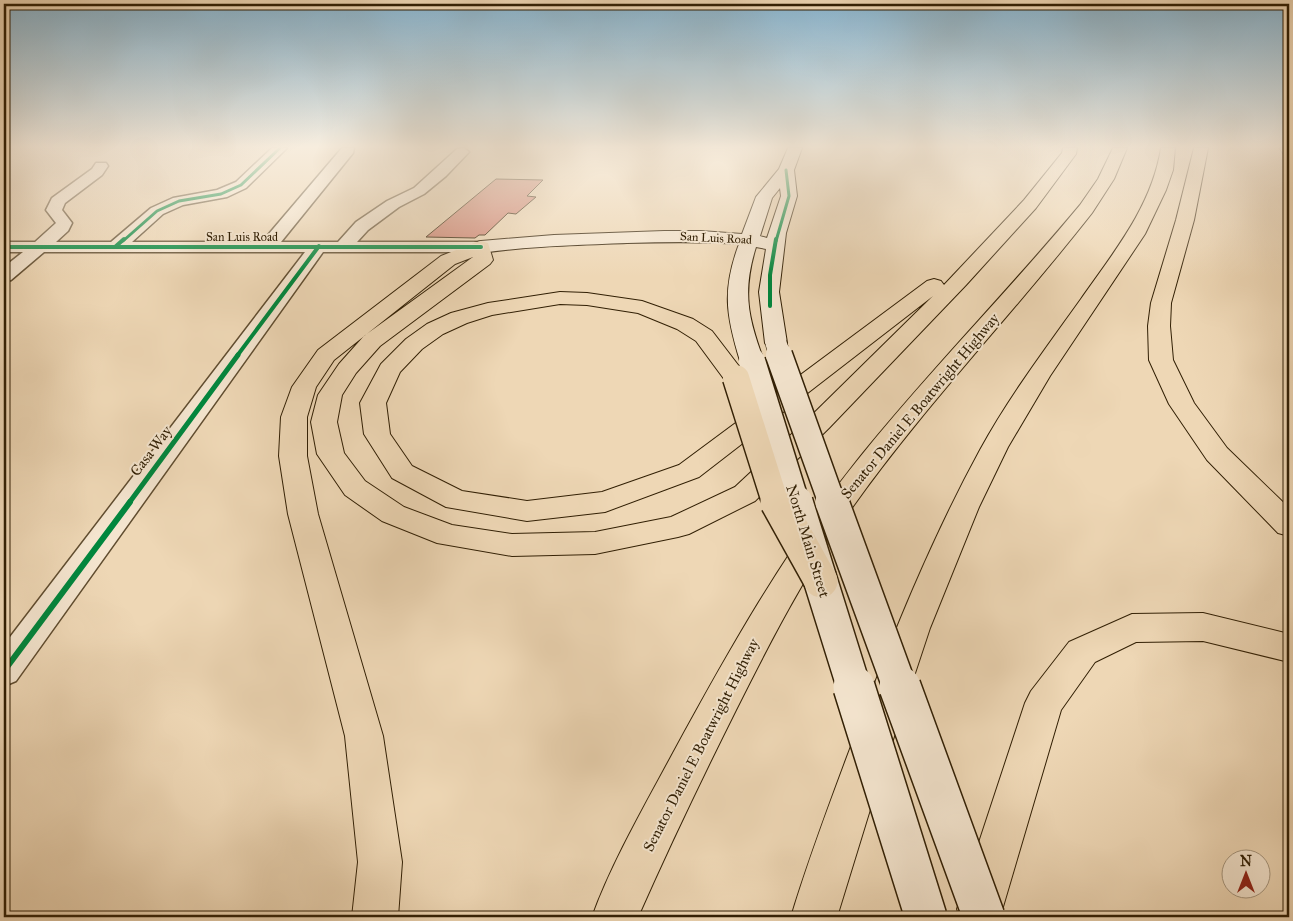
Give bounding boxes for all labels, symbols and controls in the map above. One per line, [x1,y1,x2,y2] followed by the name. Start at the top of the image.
[680,229,752,247] street label: San Luis Road
[206,230,278,244] street label: San Luis Road
[837,309,1004,502] street label: Senator Daniel E Boatwright Highway
[126,422,176,480] street label: Casa Way
[782,482,834,600] street label: North Main Street
[639,635,763,855] street label: Senator Daniel E Boatwright Highway
[1220,848,1270,898] north arrow
[1240,853,1252,870] text: N

